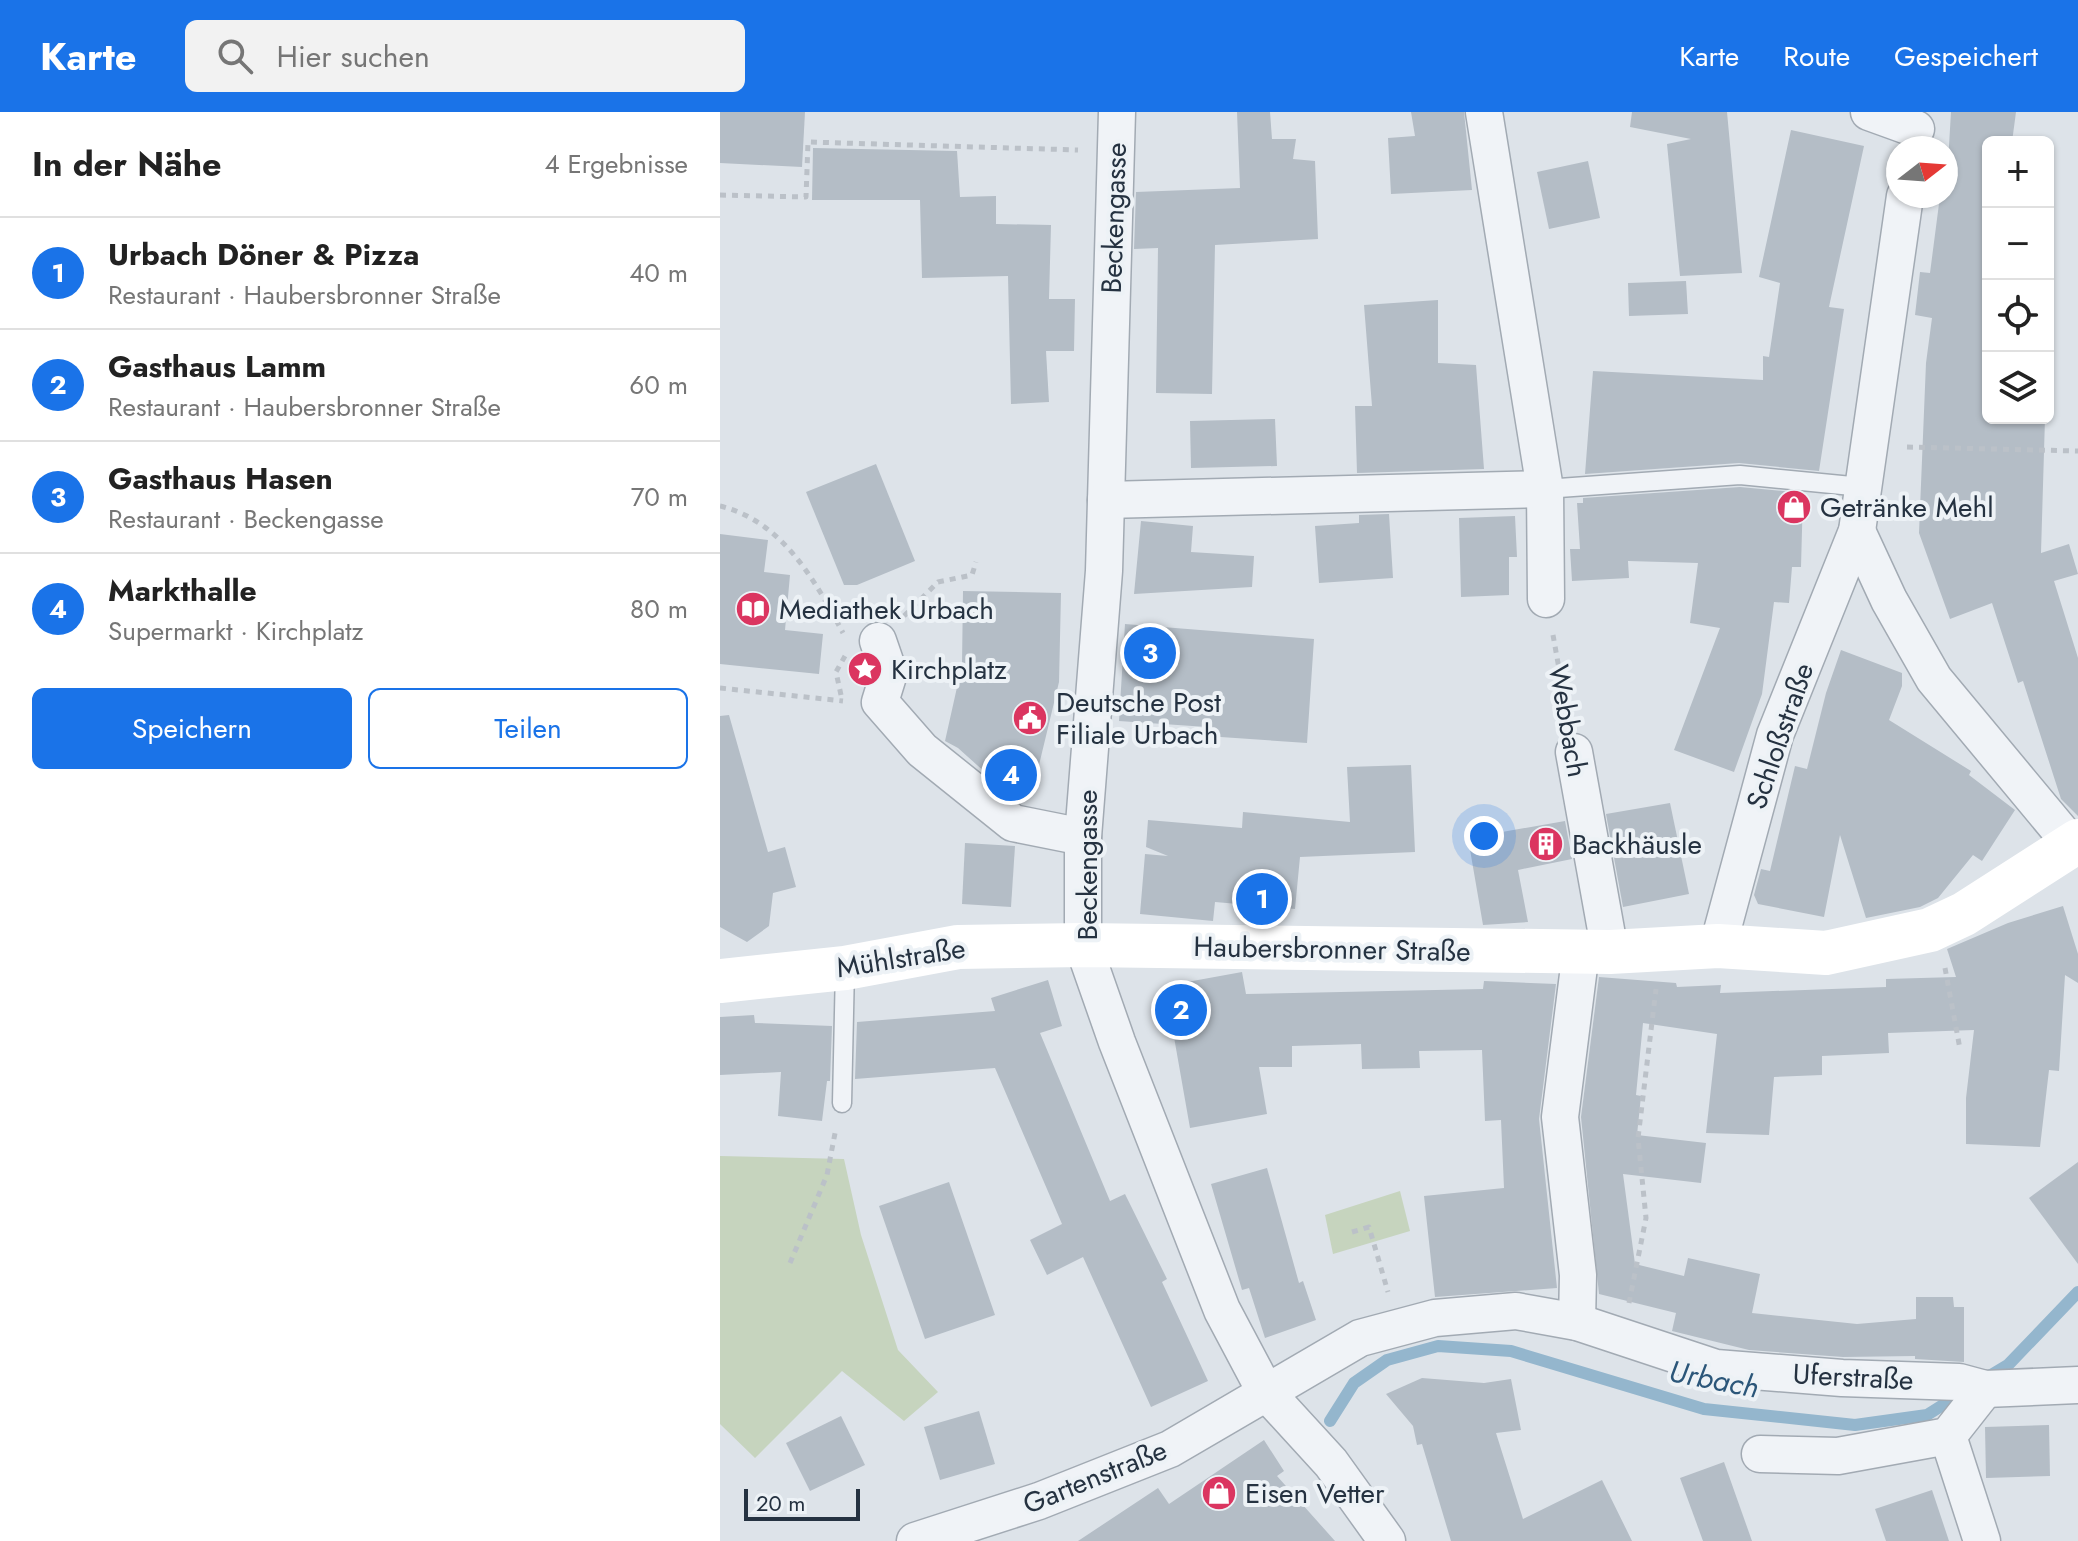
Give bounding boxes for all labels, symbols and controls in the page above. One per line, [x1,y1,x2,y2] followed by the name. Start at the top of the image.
[185,20,745,92] search box
[40,29,137,84] text: Karte
[213,34,257,78] icon: search
[277,35,430,78] text: Hier suchen
[1679,36,1739,77] text: Karte
[1783,36,1850,77] text: Route
[1894,36,2038,77] text: Gespeichert
[1886,136,1958,208] north arrow
[1982,136,2054,424] map controls
[1982,136,2054,208] button: +
[32,140,222,189] text: In der Nähe
[1091,142,1137,294] street label: Beckengasse
[544,145,688,183] text: 4 Ergebnisse
[1982,208,2054,280] button: −
[108,233,419,276] text: Urbach Döner & Pizza
[51,254,65,292] text: 1
[629,254,688,292] text: 40 m
[108,276,501,314] text: Restaurant · Haubersbronner Straße
[1982,280,2054,352] button: locate
[108,345,326,388] text: Gasthaus Lamm
[1982,352,2054,424] button: layers
[49,366,67,404] text: 2
[629,366,688,404] text: 60 m
[108,388,501,426] text: Restaurant · Haubersbronner Straße
[108,457,333,500] text: Gasthaus Hasen
[50,478,66,516] text: 3
[631,478,688,516] text: 70 m
[1820,487,1994,528] place label: Getränke Mehl
[1775,488,1813,526] shop icon: Getränke Mehl
[108,500,384,538] text: Restaurant · Beckengasse
[108,569,257,612] text: Markthalle
[779,589,994,630] place label: Mediathek Urbach
[49,590,67,628] text: 4
[630,590,688,628] text: 80 m
[734,590,772,628] library icon: Mediathek Urbach
[108,612,363,650] text: Supermarkt · Kirchplatz
[1124,623,1176,683] pin: 3
[891,649,1007,690] place label: Kirchplatz
[846,650,884,688] place icon: Kirchplatz
[1736,657,1824,815] street label: Schloßstraße
[1538,662,1598,780] street label: Webbach
[1056,682,1221,755] place label: Deutsche Post Filiale Urbach
[32,688,352,769] button: Speichern
[368,688,688,769] button: Teilen
[1011,699,1049,737] public building icon: Deutsche Post Filiale Urbach
[985,745,1037,805] pin: 4
[1067,790,1108,940] street label: Beckengasse
[1464,816,1504,856] your location
[1572,824,1702,865] place label: Backhäusle
[1527,825,1565,863] building icon: Backhäusle
[1236,869,1288,929] pin: 1
[1193,926,1471,972] street label: Haubersbronner Straße
[834,928,968,988] street label: Mühlstraße
[1155,980,1207,1040] pin: 2
[1665,1349,1763,1409] water label: Urbach
[1792,1353,1914,1401] street label: Uferstraße
[1017,1430,1173,1524] street label: Gartenstraße
[1245,1473,1385,1514] place label: Eisen Vetter
[1200,1474,1238,1512] shop icon: Eisen Vetter
[744,1485,860,1521] scale bar
[756,1487,805,1519] text: 20 m

